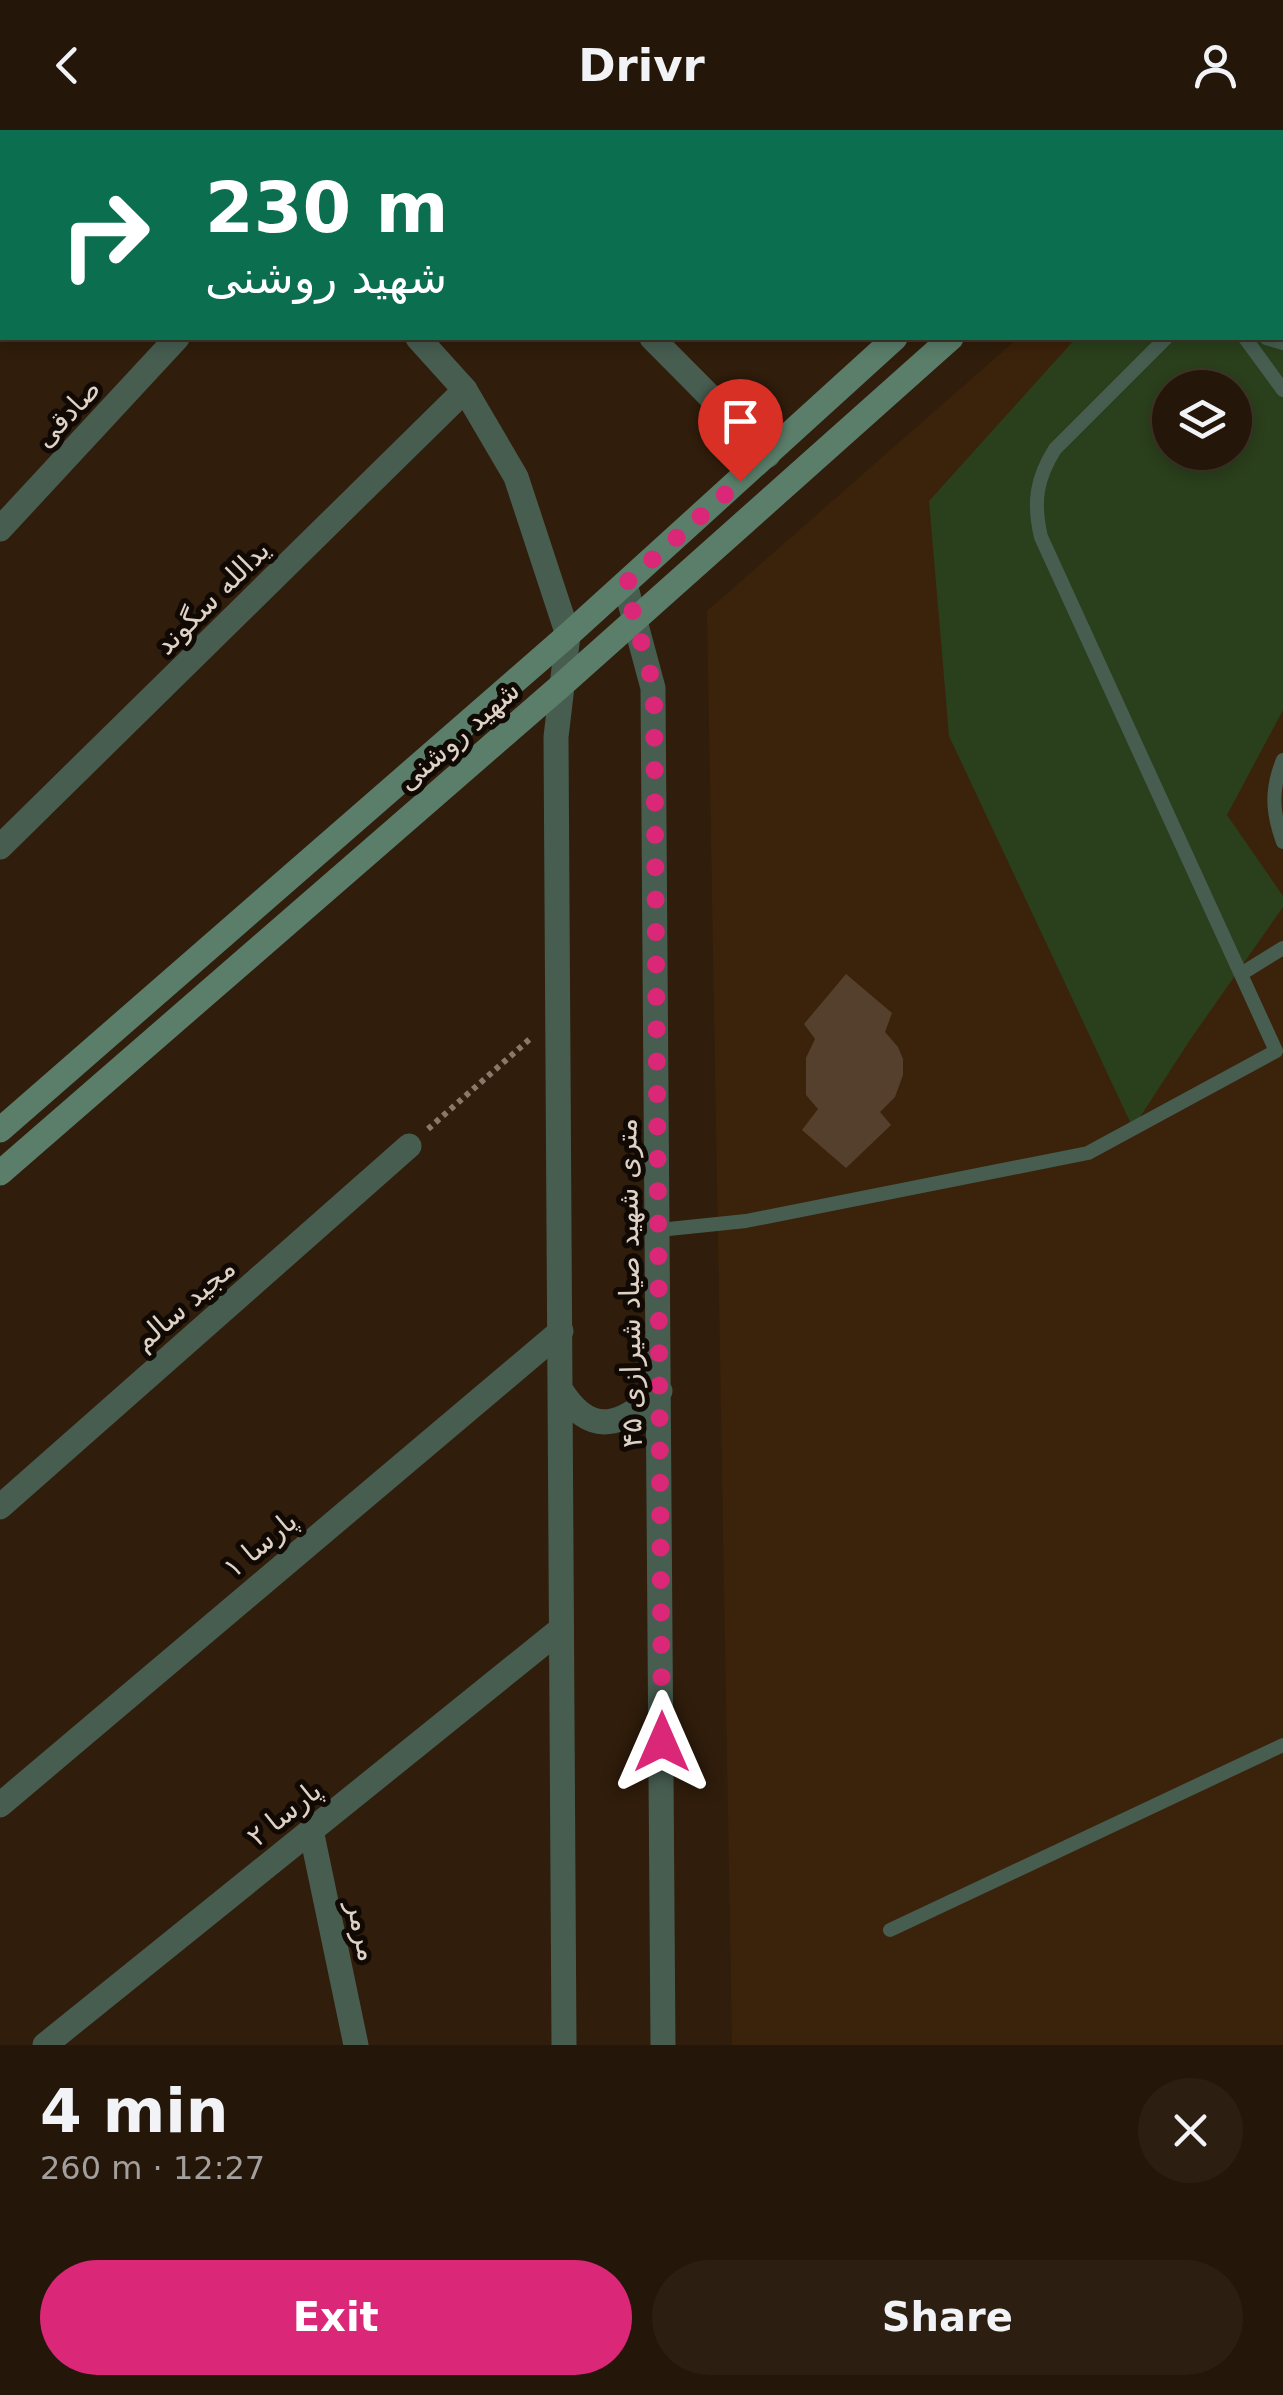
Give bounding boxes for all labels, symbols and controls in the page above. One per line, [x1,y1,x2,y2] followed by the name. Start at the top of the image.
[40,38,95,93] icon: back
[1188,38,1243,93] icon: person
[578,39,705,92] text: Drivr
[205,167,448,249] text: 230 m
[40,170,170,300] icon: right
[205,251,447,304] text: شهید روشنی
[1152,370,1252,470] map controls
[1152,370,1252,470] button: layers
[28,372,107,454] street label: صادقی
[698,379,783,482] pin
[713,394,768,449] icon: arrive
[148,533,276,661] street label: یدالله سگوند
[391,673,526,797] street label: شهید روشنی
[610,1118,649,1448] street label: ۴۵ متری شهید صیاد شیرازی
[127,1251,242,1358] street label: مجید سالم
[217,1504,304,1585] street label: پارسا ۱
[610,1690,714,1794] position arrow
[241,1774,328,1853] street label: پارسا ۲
[340,1896,385,1964] street label: مرمر
[40,2076,228,2146] text: 4 min
[1138,2078,1243,2183] button: close
[40,2149,265,2187] text: 260 m · 12:27
[40,2260,632,2375] button: Exit
[652,2260,1243,2375] button: Share

